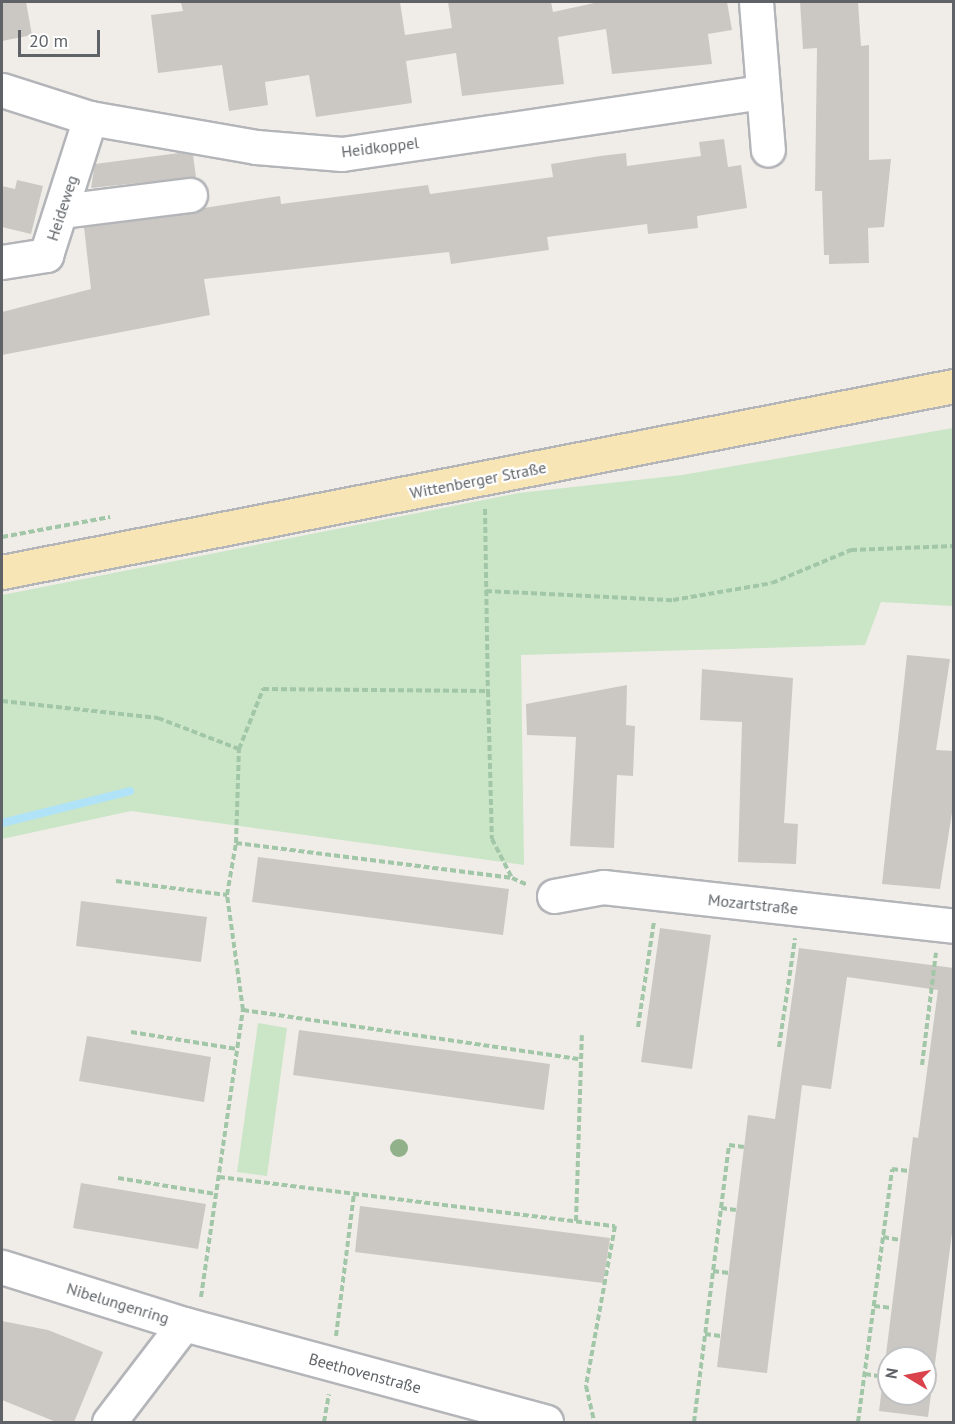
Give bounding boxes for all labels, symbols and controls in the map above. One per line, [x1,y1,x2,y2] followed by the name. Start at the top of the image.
[21,18,104,56] scale bar
[29,29,68,52] text: 20 m
[340,133,420,161] street label: Heidkoppel
[42,173,82,243] street label: Heideweg
[408,457,548,503] street label: Wittenberger Straße
[707,890,799,918] street label: Mozartstraße
[64,1278,172,1328] street label: Nibelungenring
[877,1346,937,1406] north arrow
[307,1349,423,1397] street label: Beethovenstraße
[880,1366,902,1380] text: N

